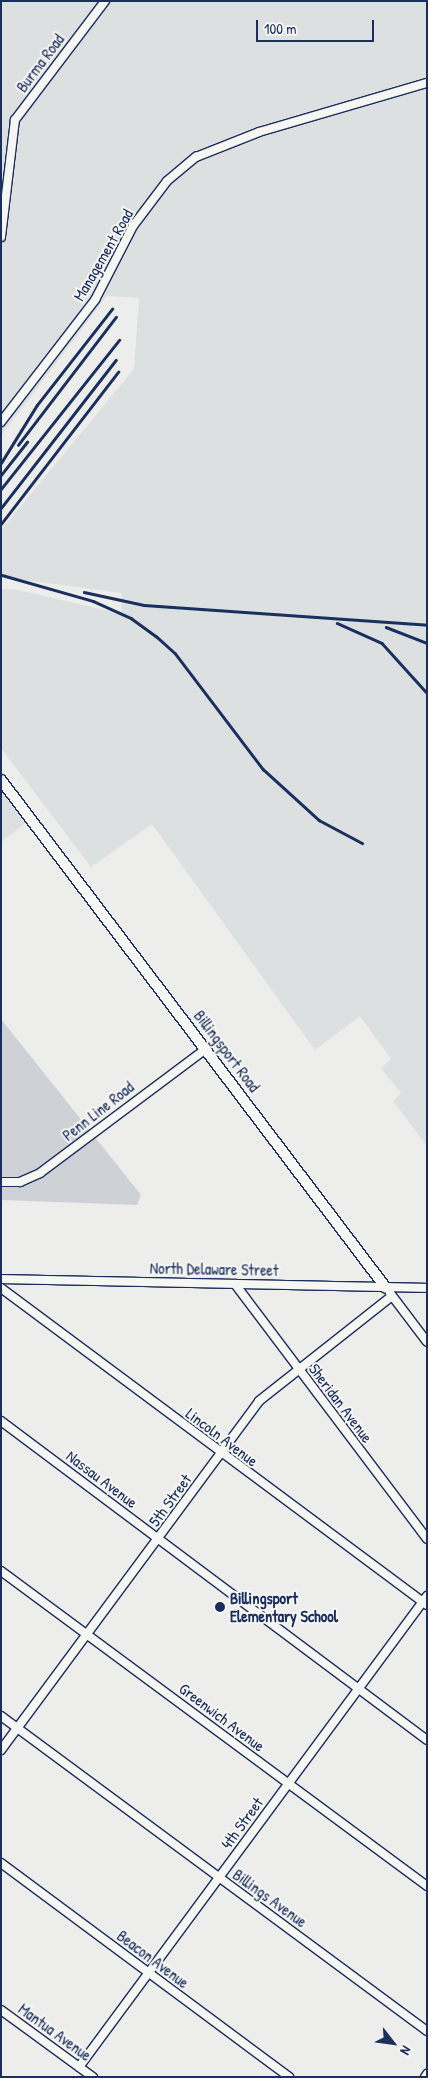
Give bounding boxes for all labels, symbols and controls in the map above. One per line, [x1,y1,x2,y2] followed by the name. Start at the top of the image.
[258,10,376,42] scale bar
[264,18,297,39] text: 100 m
[12,30,68,96] street label: Burma Road
[69,206,137,304] street label: Management Road
[190,1006,264,1096] street label: Billingsport Road
[59,1077,137,1145] street label: Penn Line Road
[150,1258,278,1280] street label: North Delaware Street
[305,1360,377,1446] street label: Sheridan Avenue
[182,1404,262,1470] street label: Lincoln Avenue
[63,1446,141,1512] street label: Nassau Avenue
[145,1470,195,1530] street label: 5th Street
[230,1588,338,1626] place label: Billingsport Elementary School
[214,1601,226,1613] marker: Billingsport Elementary School
[175,1679,269,1755] street label: Greenwich Avenue
[217,1793,267,1853] street label: 4th Street
[229,1865,311,1931] street label: Billings Avenue
[113,1926,193,1992] street label: Beacon Avenue
[15,1999,95,2065] street label: Mantua Avenue
[368,2018,418,2068] north arrow
[396,2043,417,2059] text: N

